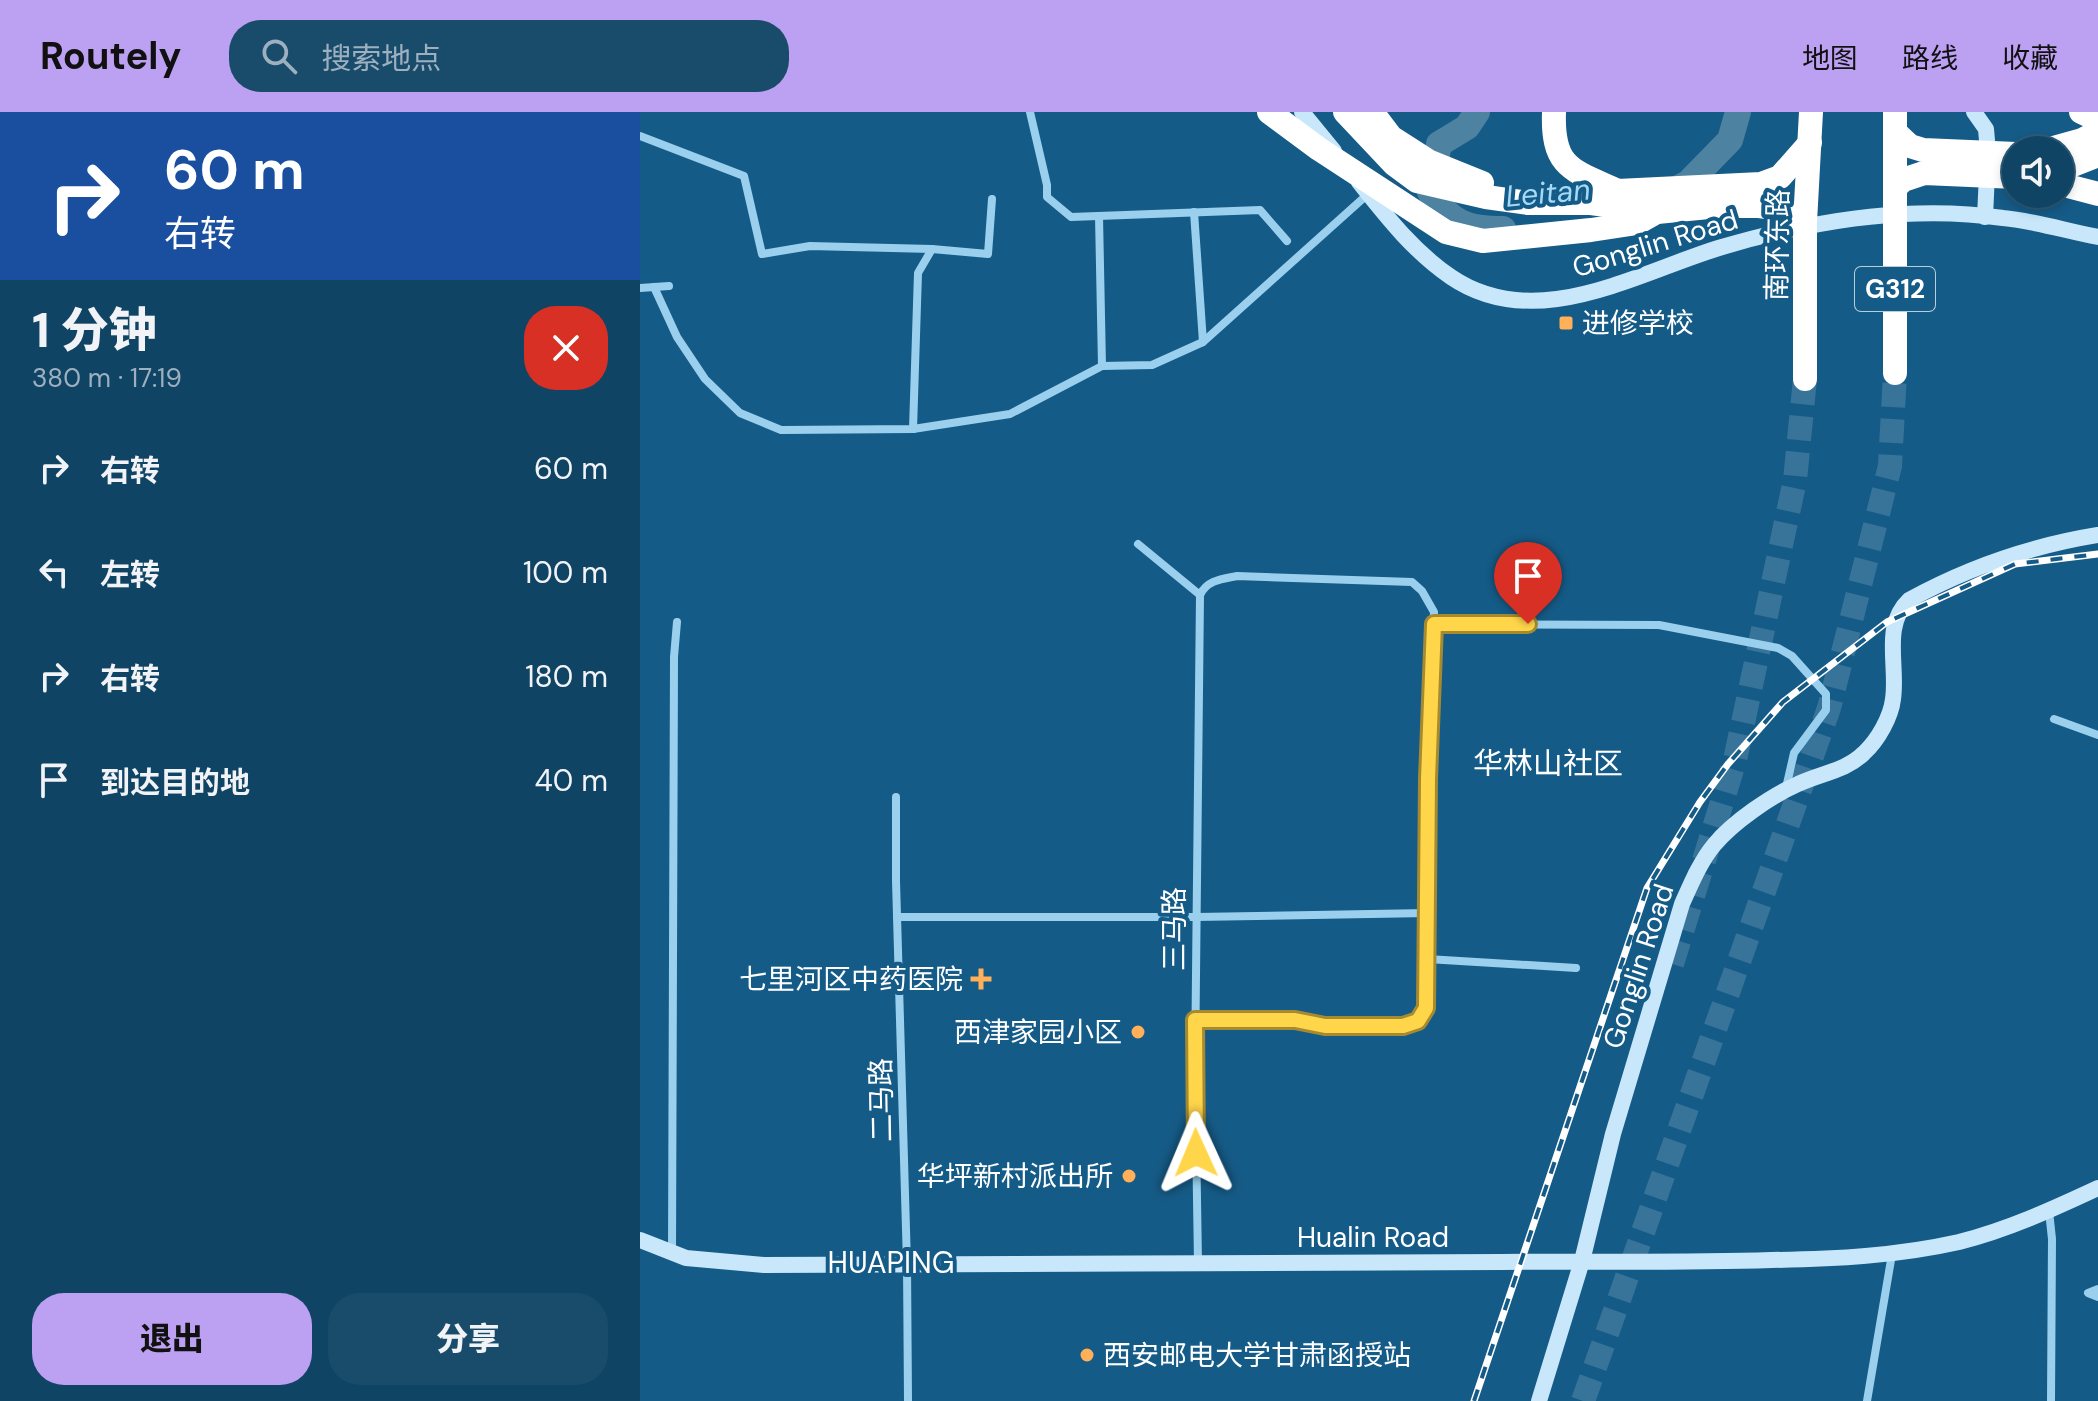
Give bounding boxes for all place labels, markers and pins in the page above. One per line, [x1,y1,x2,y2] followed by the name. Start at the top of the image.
[1582,305,1694,342] place label: 进修学校
[1557,314,1575,332] marker: 进修学校
[1494,542,1562,624] pin
[739,961,963,998] place label: 七里河区中药医院
[970,968,992,990] marker: 七里河区中药医院
[954,1014,1122,1051] place label: 西津家园小区
[1129,1023,1147,1041] marker: 西津家园小区
[917,1158,1113,1195] place label: 华坪新村派出所
[1120,1167,1138,1185] marker: 华坪新村派出所
[1103,1337,1411,1374] place label: 西安邮电大学甘肃函授站
[1078,1346,1096,1364] marker: 西安邮电大学甘肃函授站

